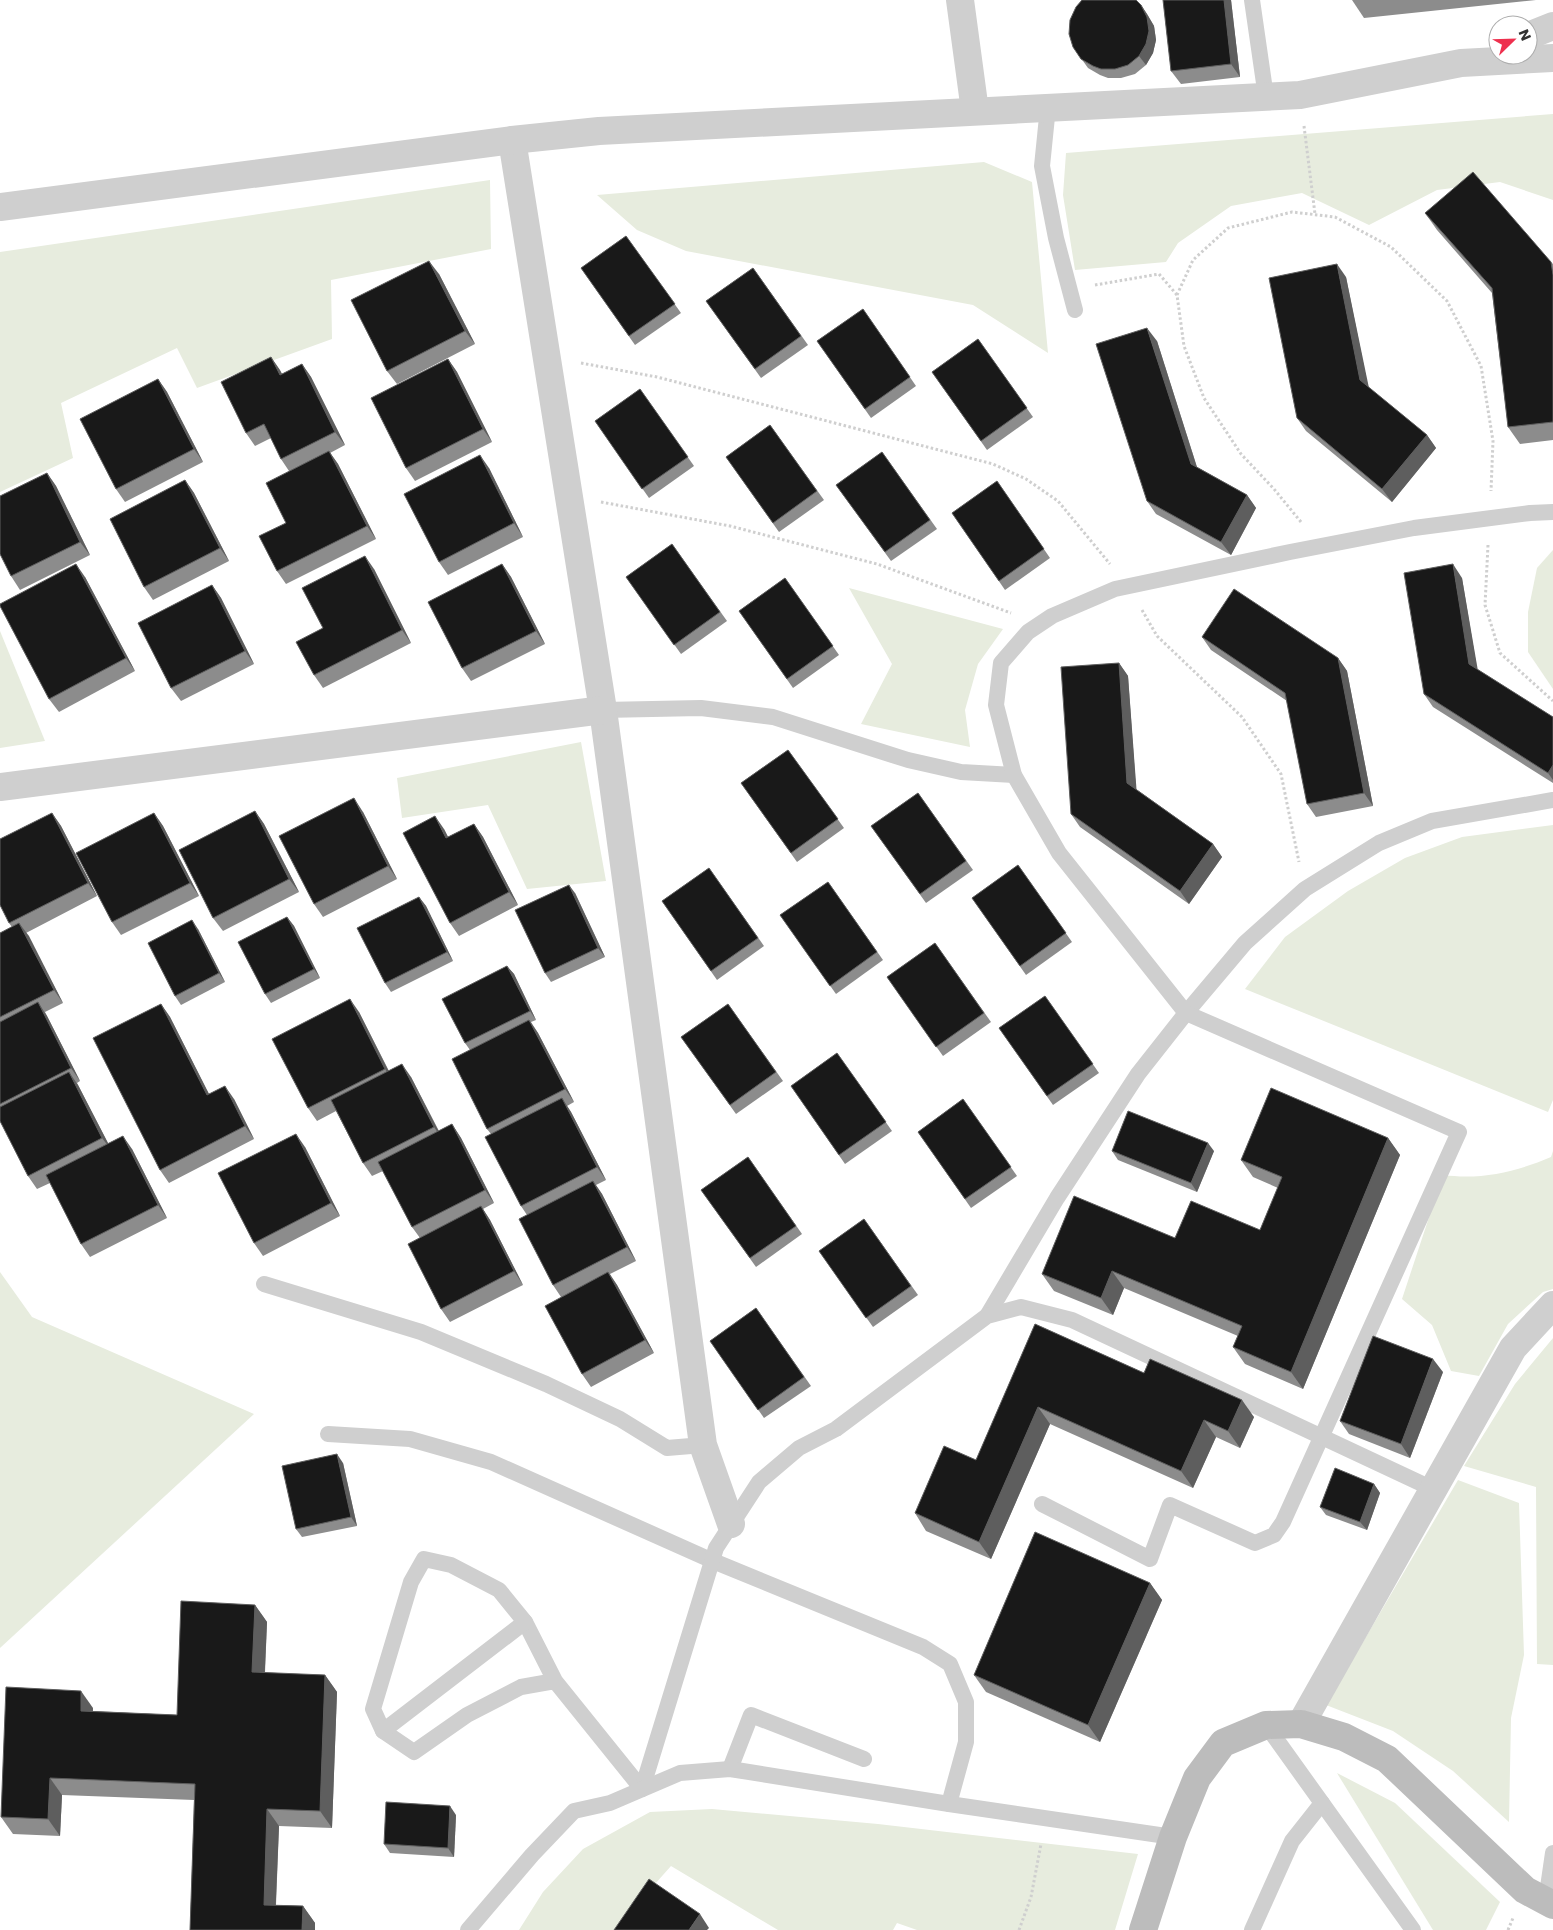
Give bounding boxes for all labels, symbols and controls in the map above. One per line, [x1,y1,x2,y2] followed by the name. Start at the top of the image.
[1488,15,1538,65] north arrow
[1514,26,1536,44] text: N

